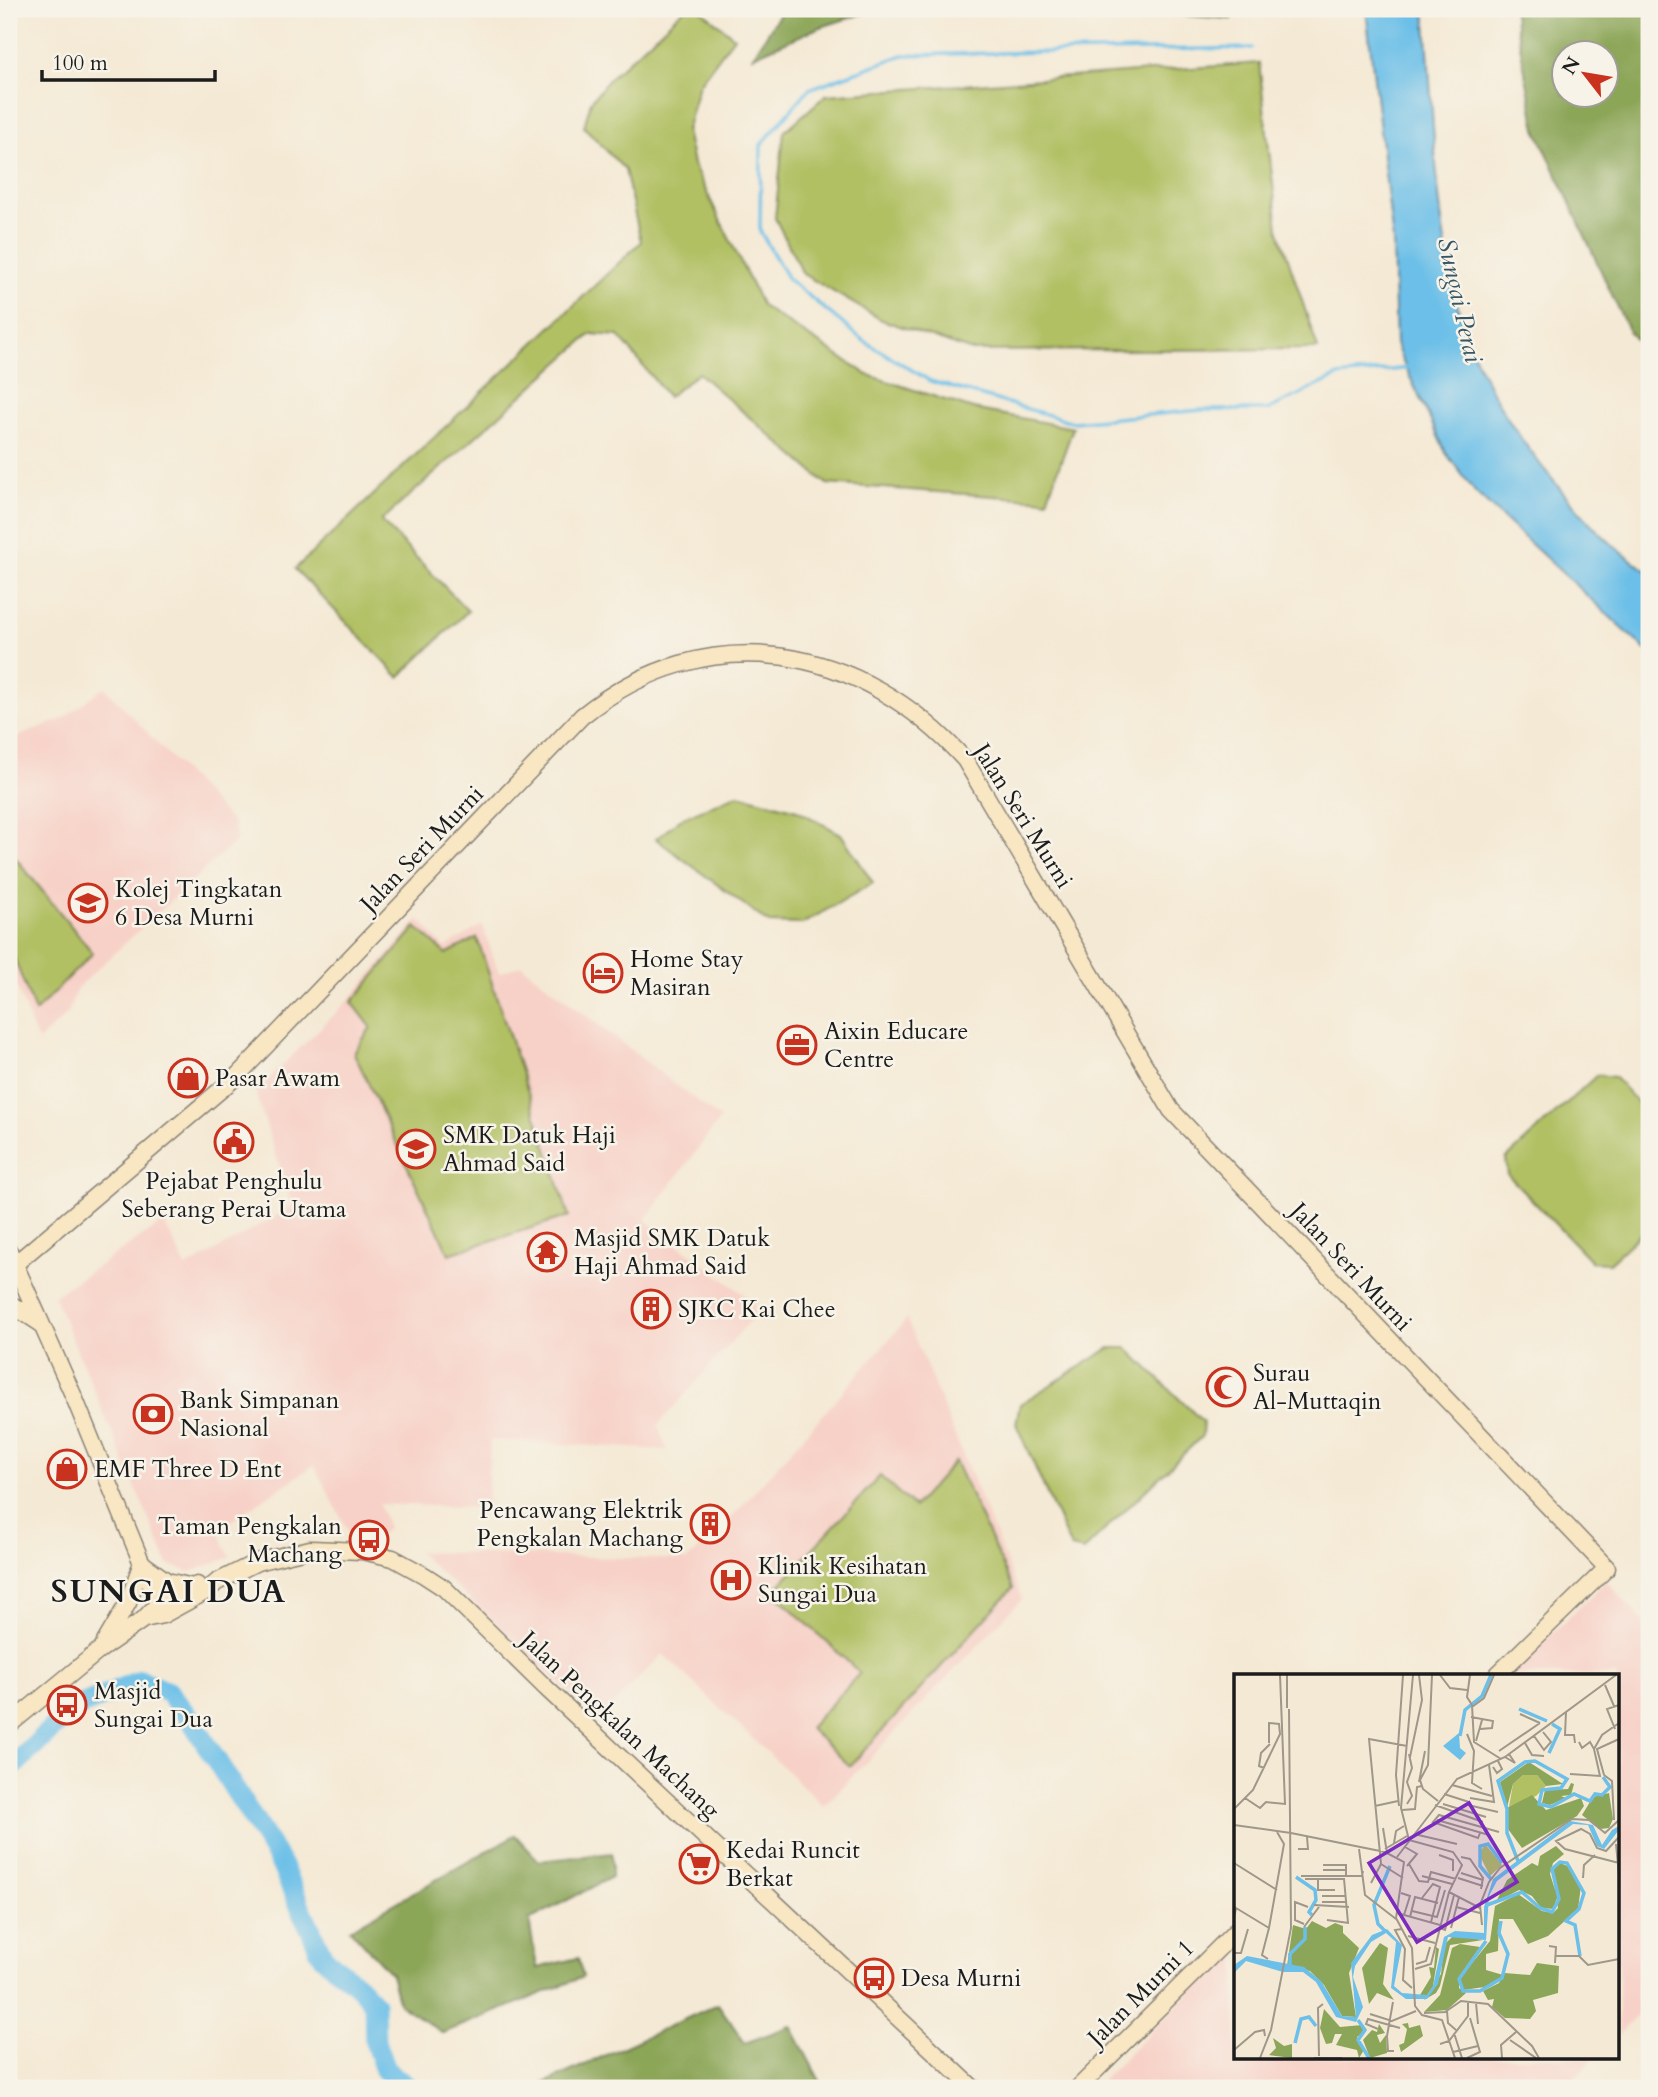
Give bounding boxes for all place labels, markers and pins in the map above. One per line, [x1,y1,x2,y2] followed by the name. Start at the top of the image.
[115,873,283,934] place label: Kolej Tingkatan 6 Desa Murni
[67,882,109,924] school or university icon: Kolej Tingkatan 6 Desa Murni
[630,943,744,1004] place label: Home Stay Masiran
[582,952,624,994] hotel icon: Home Stay Masiran
[824,1015,968,1076] place label: Aixin Educare Centre
[776,1024,818,1066] office icon: Aixin Educare Centre
[167,1057,209,1099] shop icon: Pasar Awam
[215,1062,341,1095] place label: Pasar Awam
[443,1119,616,1180] place label: SMK Datuk Haji Ahmad Said
[213,1121,255,1163] public building icon: Pejabat Penghulu Seberang Perai Utama
[395,1128,437,1170] school or university icon: SMK Datuk Haji Ahmad Said
[122,1165,347,1226] place label: Pejabat Penghulu Seberang Perai Utama
[574,1222,770,1283] place label: Masjid SMK Datuk Haji Ahmad Said
[526,1231,568,1273] temple icon: Masjid SMK Datuk Haji Ahmad Said
[630,1288,672,1330] building icon: SJKC Kai Chee
[678,1293,836,1326] place label: SJKC Kai Chee
[1253,1357,1382,1418] place label: Surau Al-Muttaqin
[1205,1366,1247,1408] mosque icon: Surau Al-Muttaqin
[180,1384,340,1445] place label: Bank Simpanan Nasional
[132,1393,174,1435] bank icon: Bank Simpanan Nasional
[46,1448,88,1490] shop icon: EMF Three D Ent
[94,1453,282,1486] place label: EMF Three D Ent
[476,1494,684,1555] place label: Pencawang Elektrik Pengkalan Machang
[689,1503,731,1545] building icon: Pencawang Elektrik Pengkalan Machang
[158,1510,343,1571] place label: Taman Pengkalan Machang
[348,1519,390,1561] bus stop icon: Taman Pengkalan Machang
[758,1550,927,1611] place label: Klinik Kesihatan Sungai Dua
[710,1559,752,1601] hospital icon: Klinik Kesihatan Sungai Dua
[94,1675,214,1736] place label: Masjid Sungai Dua
[46,1684,88,1726] bus stop icon: Masjid Sungai Dua
[726,1834,860,1895] place label: Kedai Runcit Berkat
[678,1843,720,1885] supermarket icon: Kedai Runcit Berkat
[853,1957,895,1999] bus stop icon: Desa Murni
[901,1962,1021,1995] place label: Desa Murni

